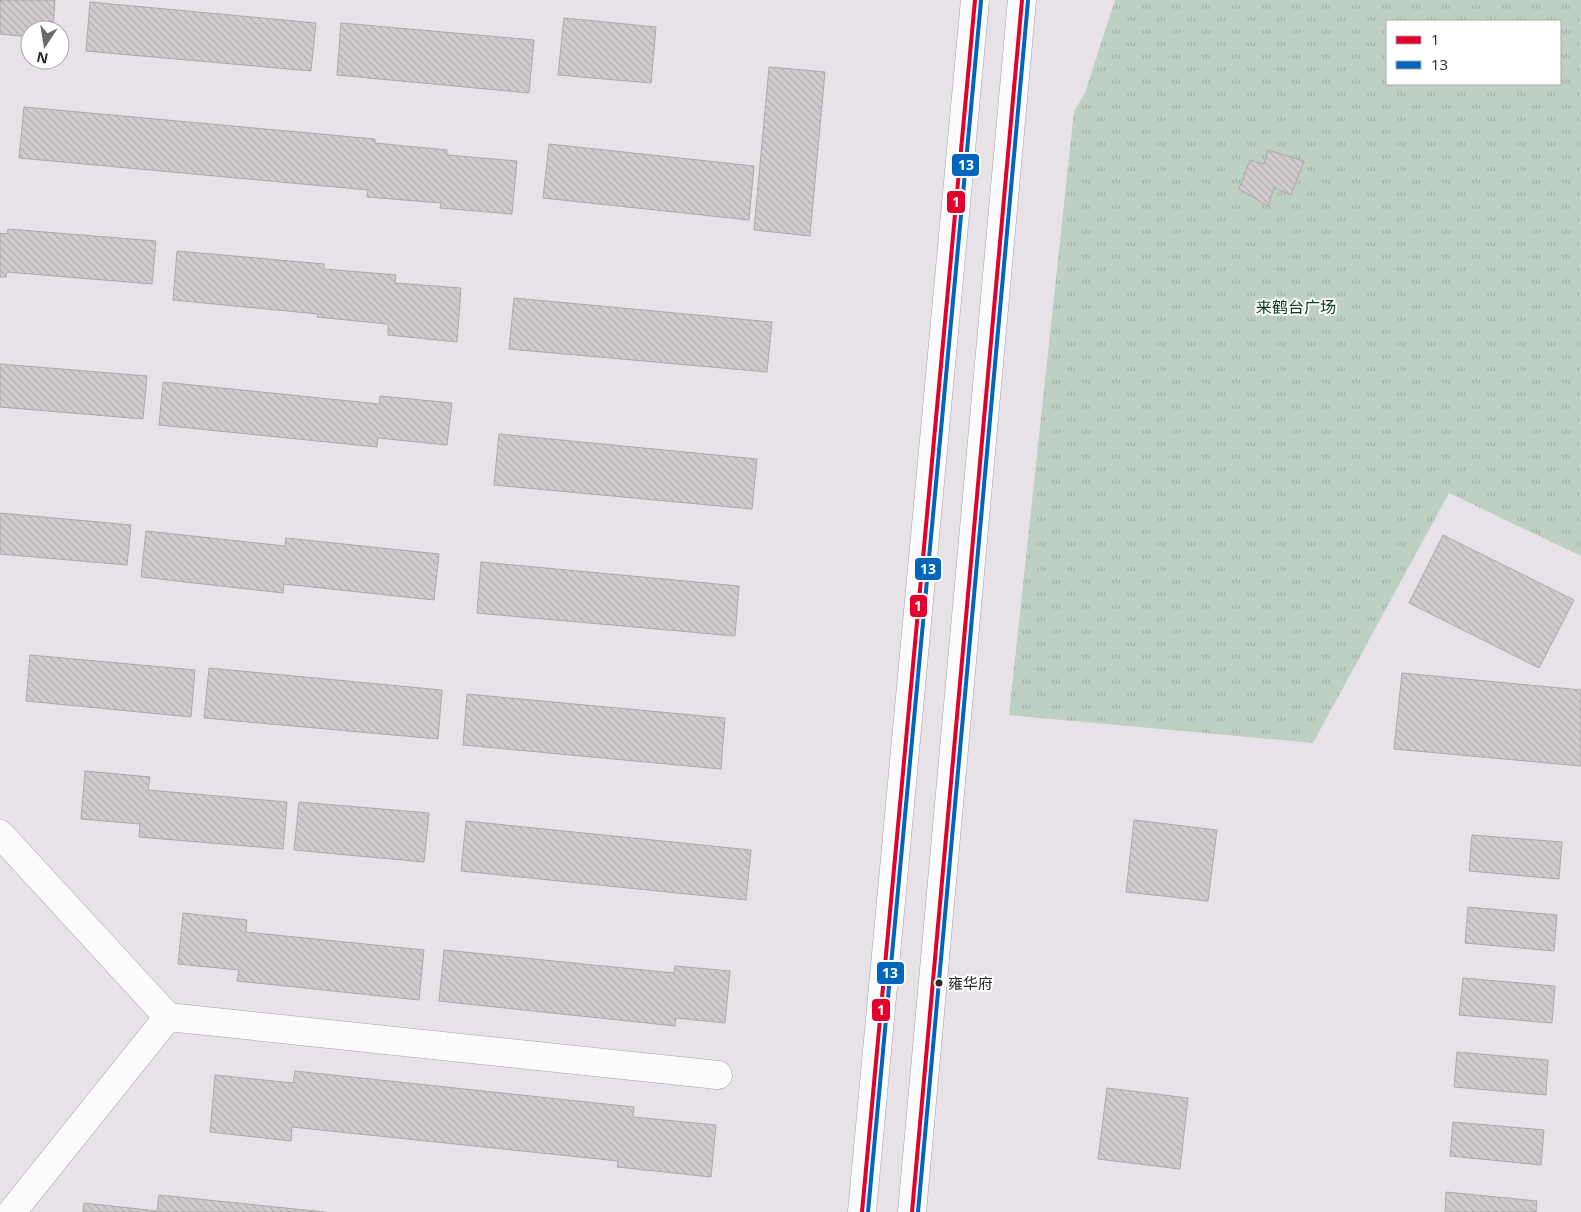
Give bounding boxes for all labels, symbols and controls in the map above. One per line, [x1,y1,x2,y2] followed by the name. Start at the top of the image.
[20,20,70,70] north arrow
[1386,20,1561,85] legend
[1431,29,1440,49] text: 1
[35,48,50,69] text: N
[1431,54,1448,74] text: 13
[951,153,980,177] line badge: 13
[958,155,974,174] text: 13
[946,190,966,214] line badge: 1
[952,192,960,211] text: 1
[1256,296,1336,318] park label: 来鹤台广场
[914,557,942,581] line badge: 13
[920,559,936,578] text: 13
[909,594,928,618] line badge: 1
[914,596,922,615] text: 1
[876,961,905,985] line badge: 13
[882,963,898,982] text: 13
[948,973,993,993] place label: 雍华府
[934,978,944,988] marker: 雍华府
[871,998,891,1022] line badge: 1
[877,1000,885,1019] text: 1

